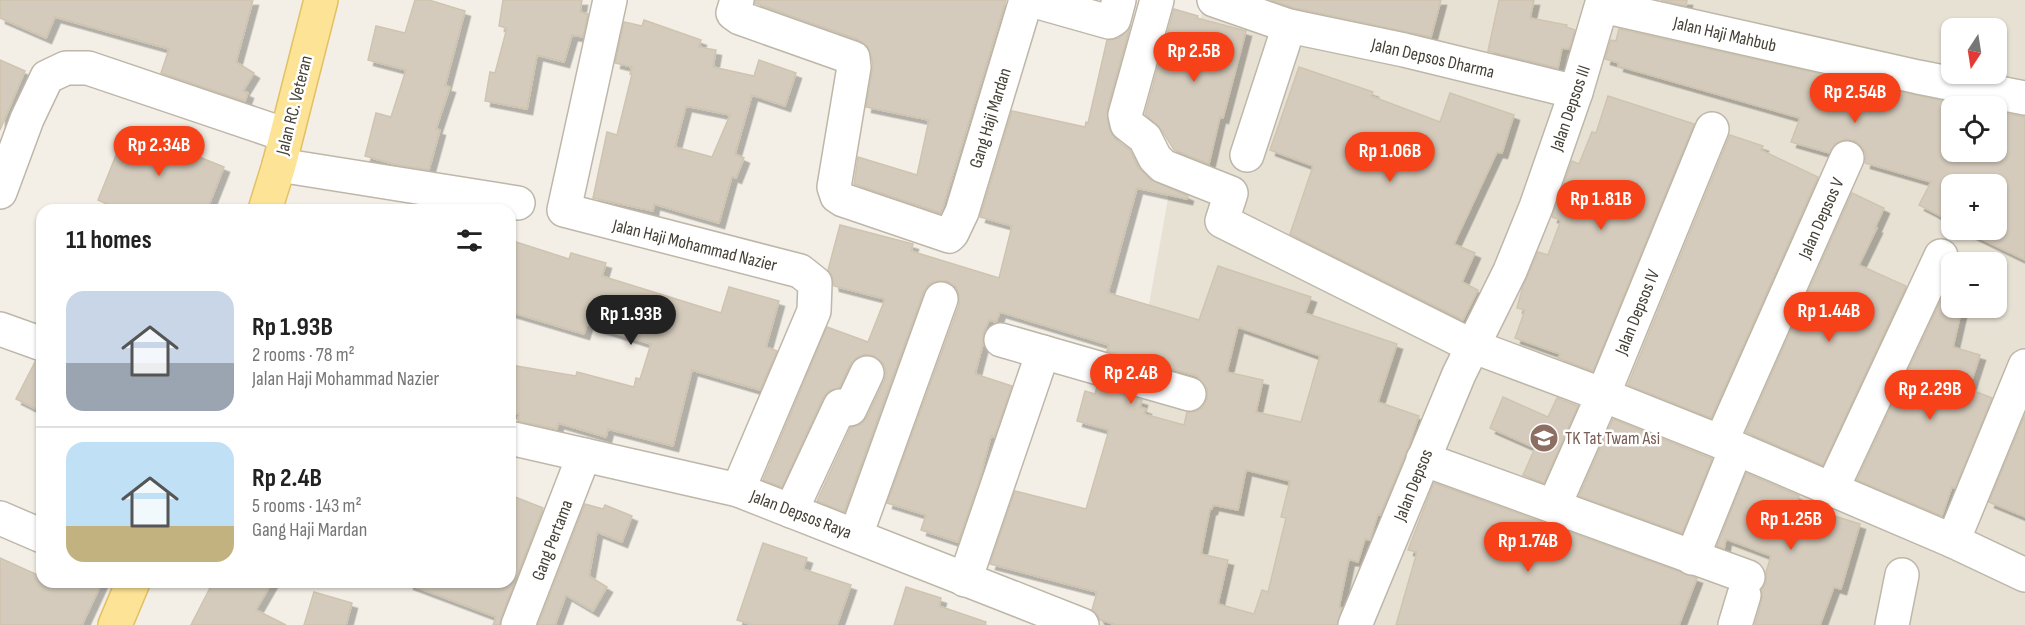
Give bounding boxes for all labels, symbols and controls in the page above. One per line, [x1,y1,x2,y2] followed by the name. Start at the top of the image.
[1671,12,1778,57] street label: Jalan Haji Mahbub
[1941,18,2007,84] north arrow
[1941,18,2007,318] map controls
[1139,32,1249,83] pin: Rp 2.5B
[1368,34,1496,83] street label: Jalan Depsos Dharma
[1167,39,1221,63] text: Rp 2.5B
[272,53,317,158] street label: Jalan RC. Veteran
[1546,63,1595,155] street label: Jalan Depsos III
[965,65,1016,171] street label: Gang Haji Mardan
[1793,73,1917,124] pin: Rp 2.54B
[1824,80,1886,104] text: Rp 2.54B
[1941,96,2007,162] button: locate
[97,126,221,177] pin: Rp 2.34B
[1328,132,1452,183] pin: Rp 1.06B
[128,133,190,157] text: Rp 2.34B
[1359,139,1421,163] text: Rp 1.06B
[1794,174,1849,263] street label: Jalan Depsos V
[1941,174,2007,240] button: +
[1539,180,1663,231] pin: Rp 1.81B
[1570,187,1632,211] text: Rp 1.81B
[610,215,779,276] street label: Jalan Haji Mohammad Nazier
[453,224,486,257] icon: filters
[66,225,152,256] text: 11 homes
[1941,252,2007,318] button: −
[1610,267,1664,359] street label: Jalan Depsos IV
[1767,292,1891,343] pin: Rp 1.44B
[569,295,693,346] pin: Rp 1.93B
[1798,299,1860,323] text: Rp 1.44B
[600,302,662,326] text: Rp 1.93B
[252,312,333,343] text: Rp 1.93B
[114,315,186,387] icon: home
[252,343,355,367] text: 2 rooms · 78 m²
[1076,354,1186,405] pin: Rp 2.4B
[1104,361,1158,385] text: Rp 2.4B
[252,367,439,391] text: Jalan Haji Mohammad Nazier
[1868,370,1992,421] pin: Rp 2.29B
[1898,377,1962,401] text: Rp 2.29B
[1528,422,1560,454] school or university icon: TK Tat Twam Asi
[1565,428,1660,449] place label: TK Tat Twam Asi
[1389,446,1437,525] street label: Jalan Depsos
[252,463,322,494] text: Rp 2.4B
[114,466,186,538] icon: home
[746,485,854,543] street label: Jalan Depsos Raya
[252,494,362,518] text: 5 rooms · 143 m²
[528,497,577,583] street label: Gang Pertama
[1729,500,1853,551] pin: Rp 1.25B
[1760,507,1822,531] text: Rp 1.25B
[252,518,367,542] text: Gang Haji Mardan
[1466,522,1590,573] pin: Rp 1.74B
[1498,529,1558,553] text: Rp 1.74B

